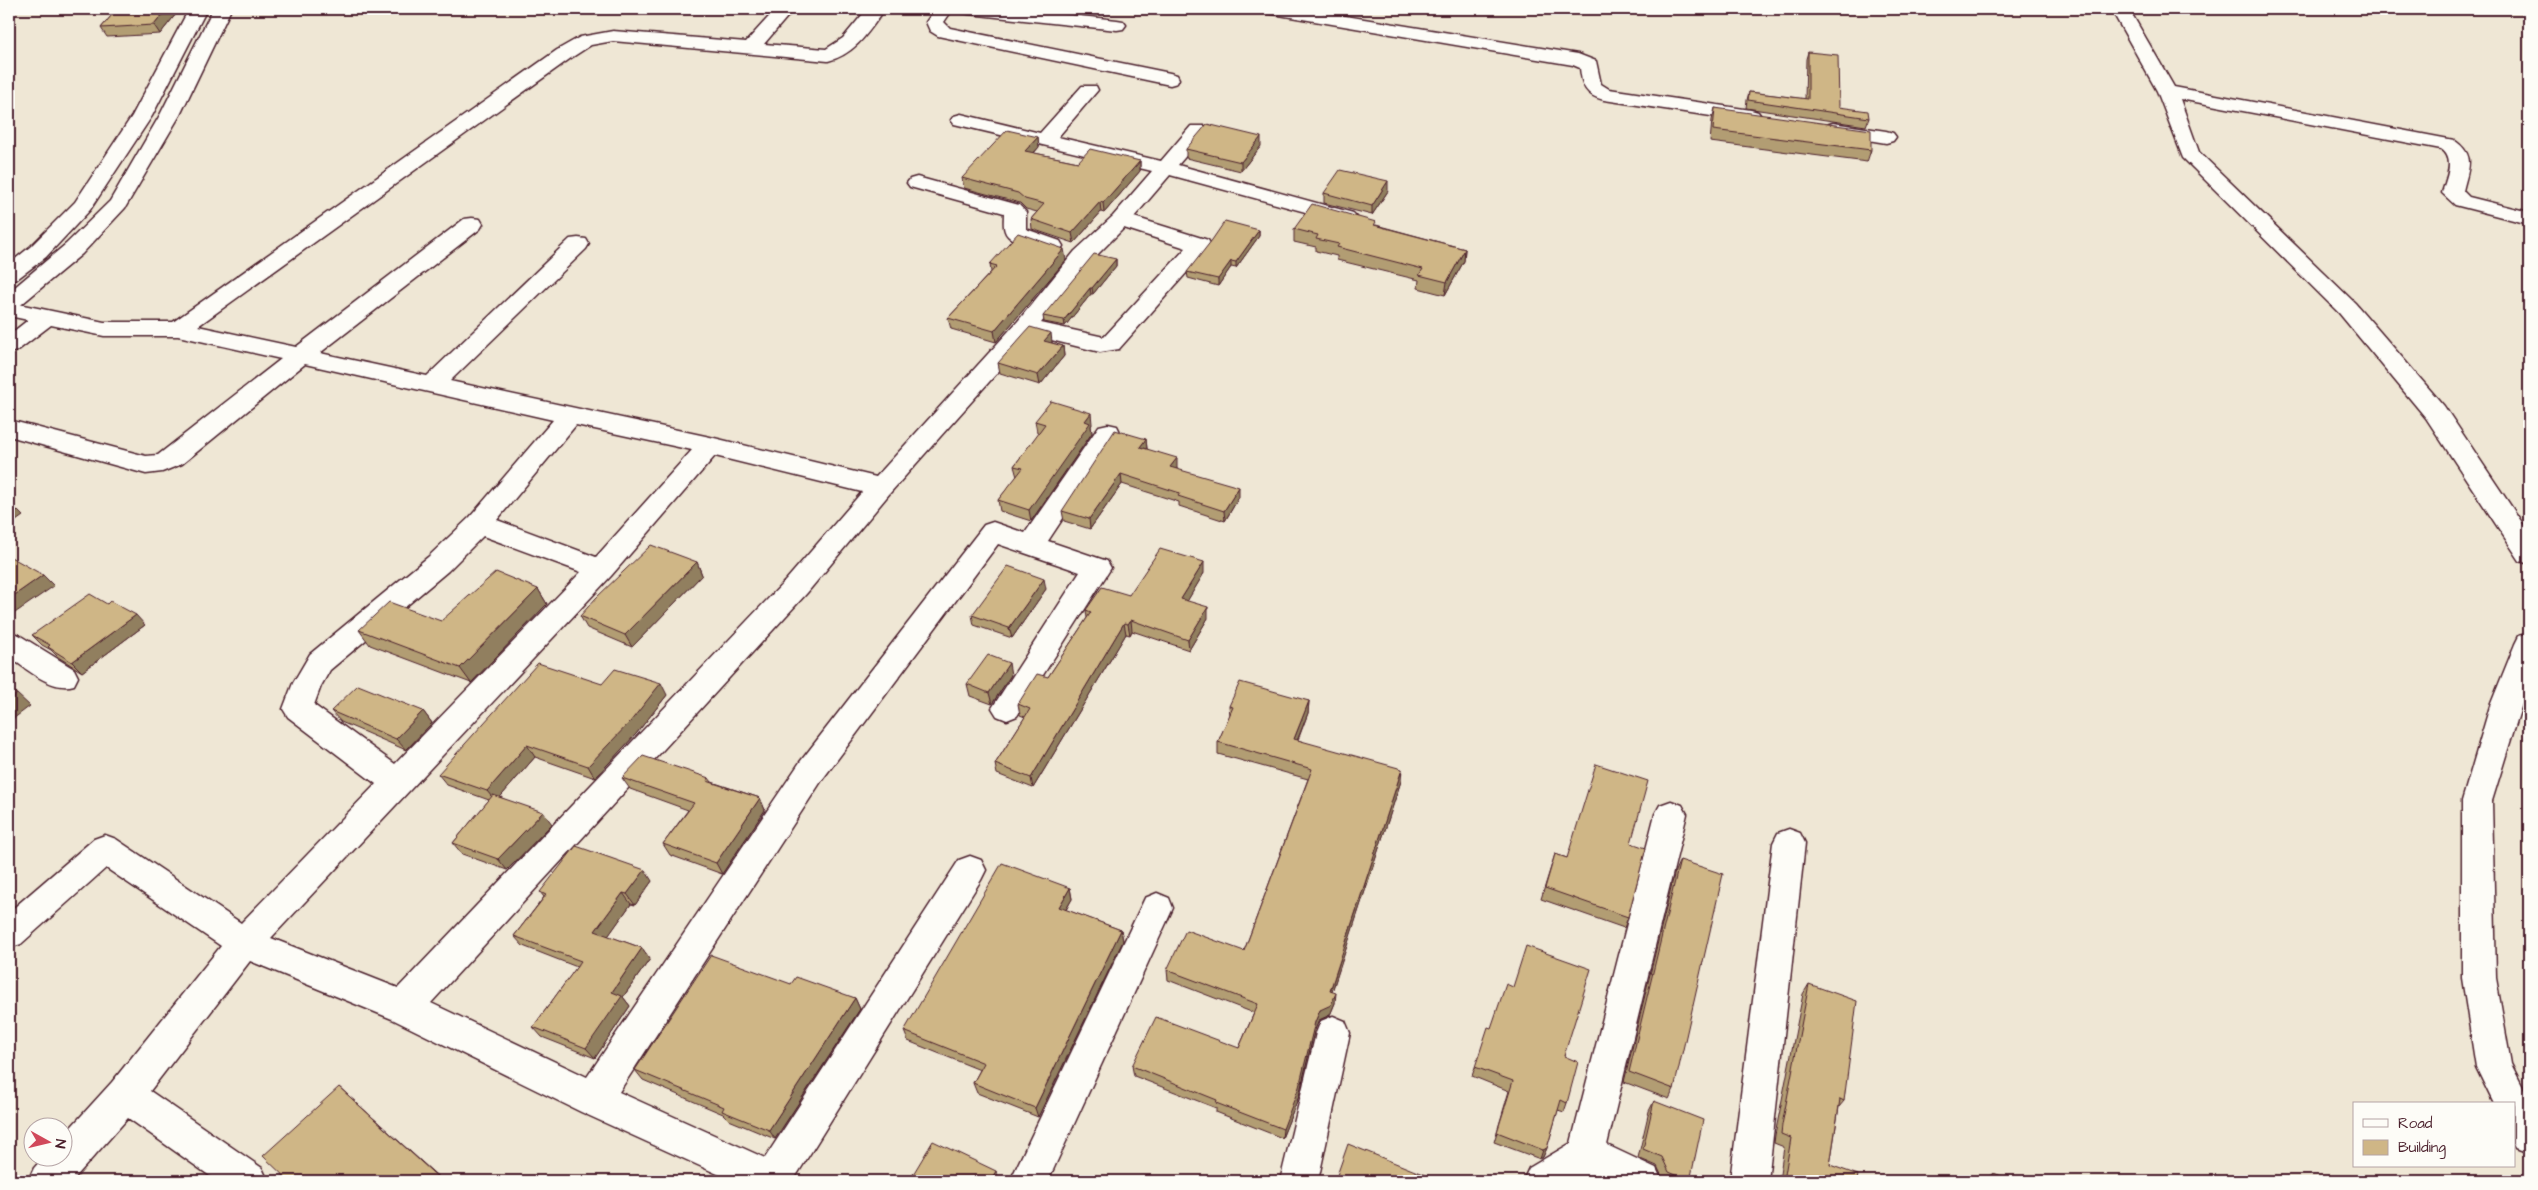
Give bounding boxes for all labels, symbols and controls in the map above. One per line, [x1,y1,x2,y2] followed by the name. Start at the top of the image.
[2353,1102,2516,1168] legend
[2398,1113,2433,1134] text: Road
[22,1118,72,1168] north arrow
[2398,1137,2446,1159] text: Building
[49,1138,70,1150] text: N

